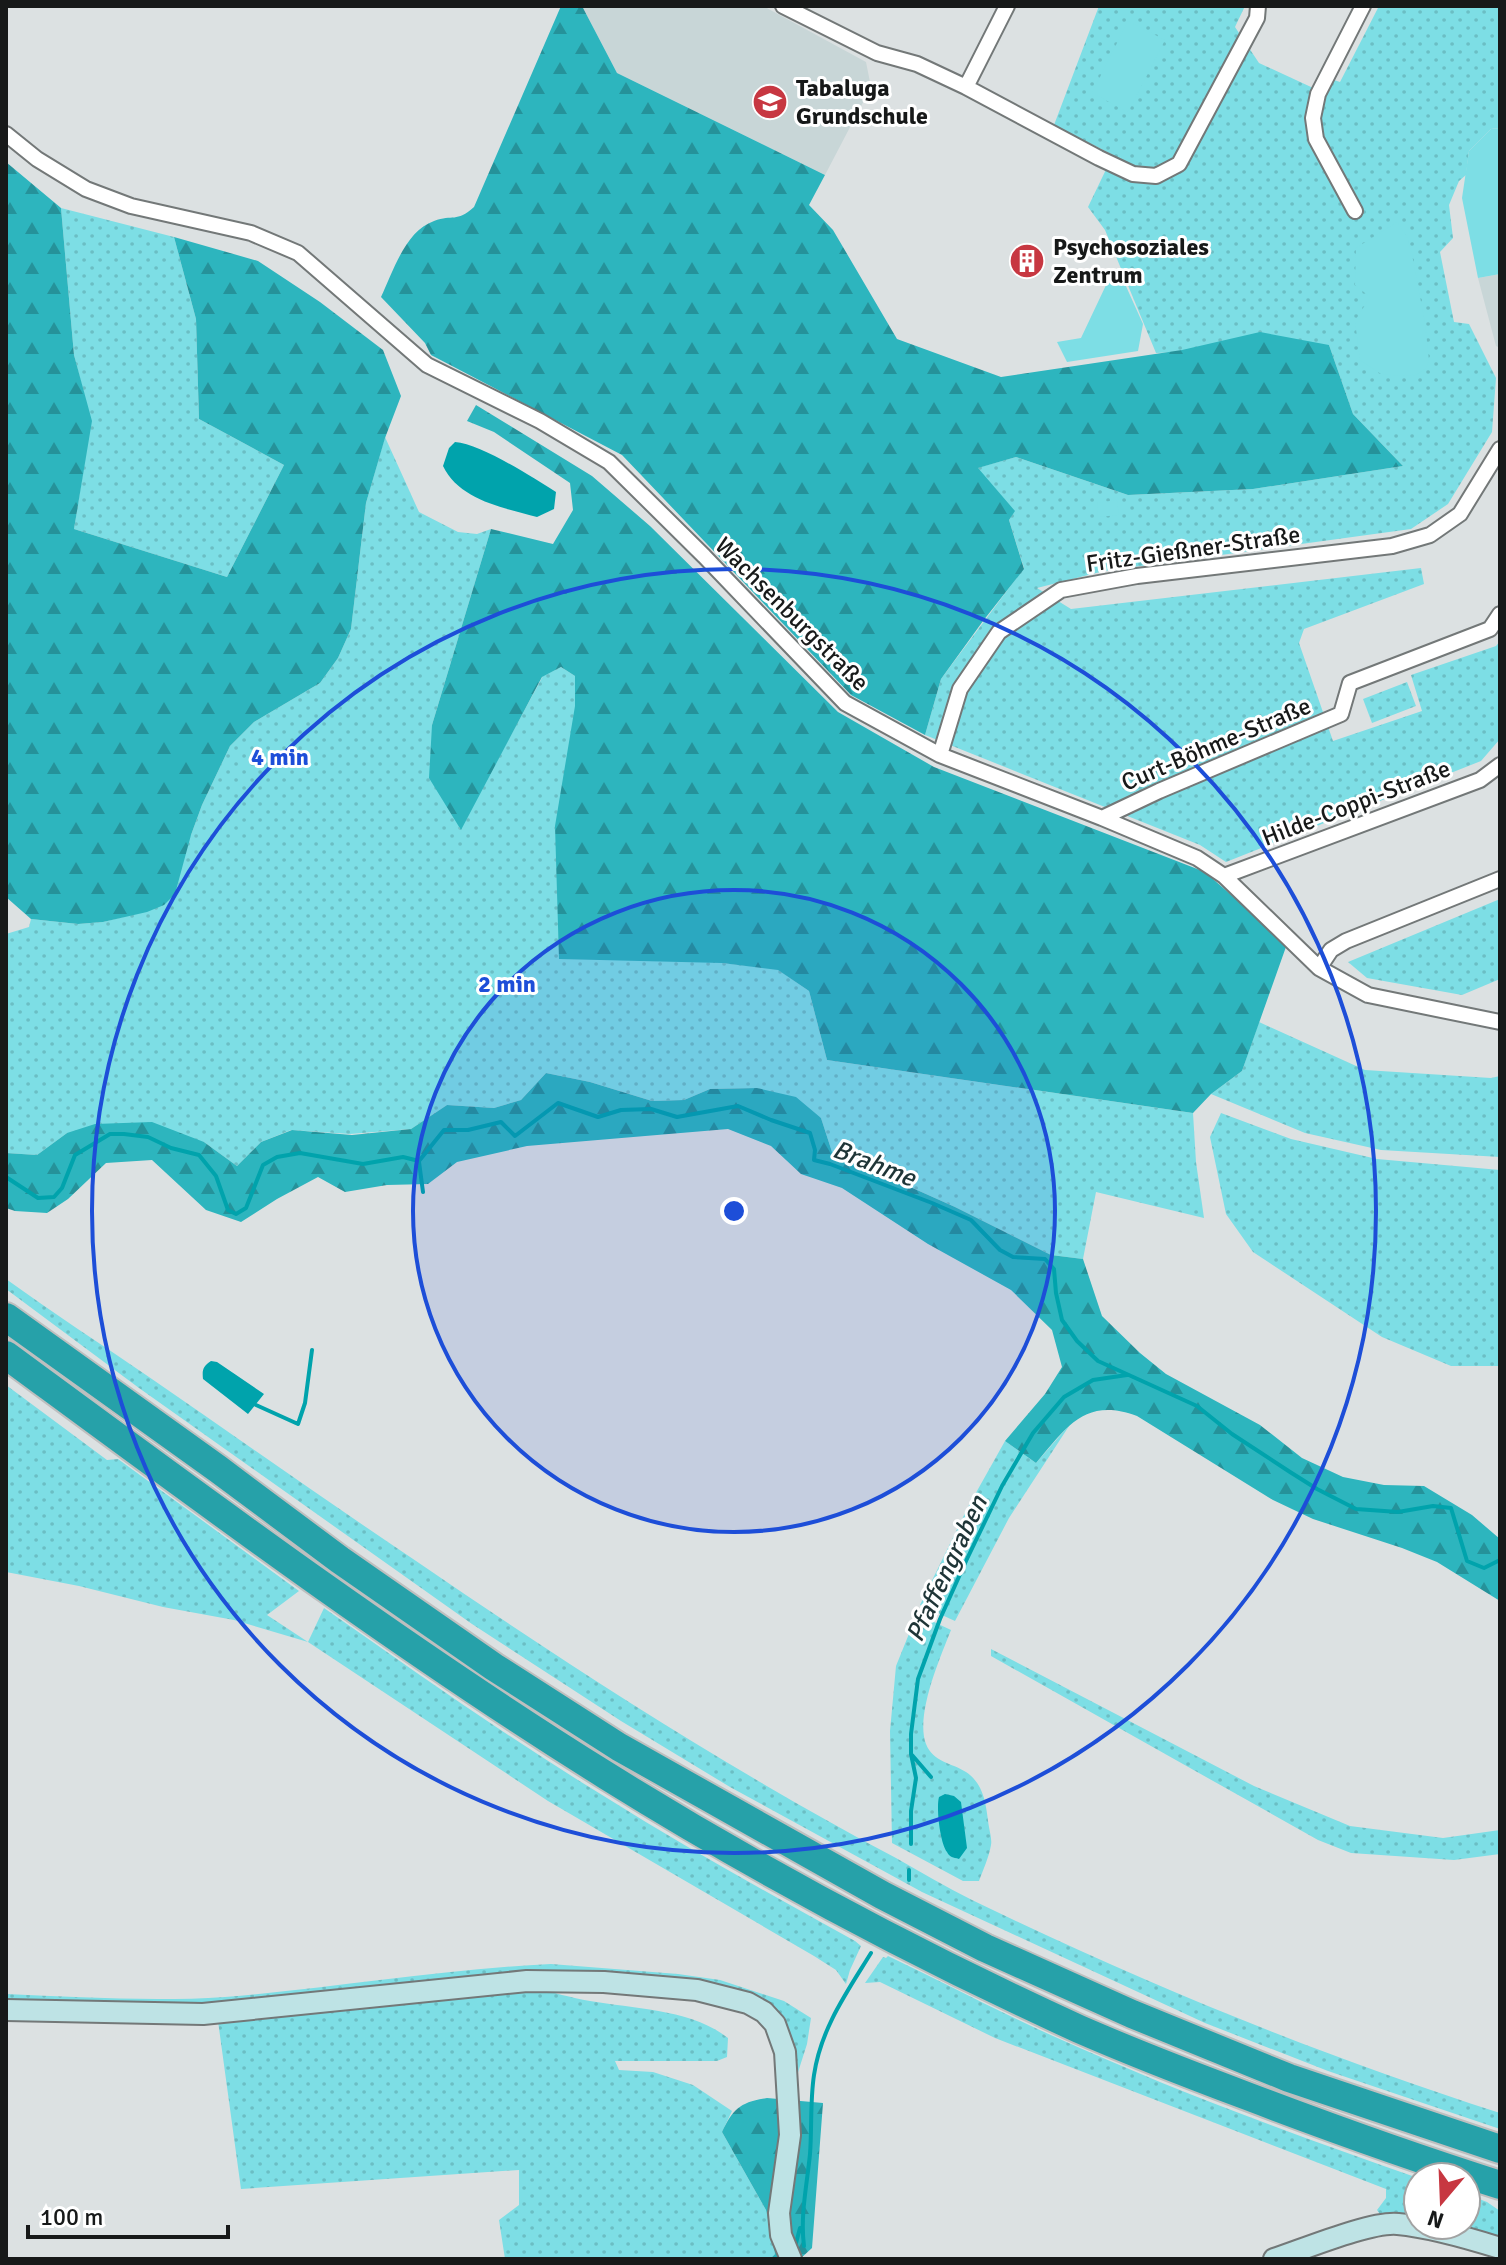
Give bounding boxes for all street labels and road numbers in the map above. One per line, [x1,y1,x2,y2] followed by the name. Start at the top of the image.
[1084,519,1302,579] street label: Fritz-Gießner-Straße
[709,531,875,697] street label: Wachsenburgstraße
[1117,691,1315,797] street label: Curt-Böhme-Straße
[1258,753,1454,853] street label: Hilde-Coppi-Straße

